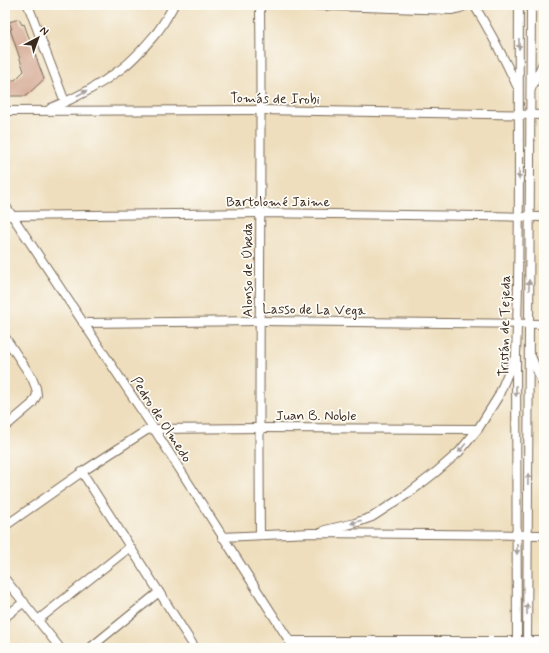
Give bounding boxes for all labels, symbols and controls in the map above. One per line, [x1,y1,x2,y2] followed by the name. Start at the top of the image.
[18,18,58,58] north arrow
[37,24,51,39] text: N
[516,38,522,51] one-way arrow
[230,89,320,109] street label: Tomás de Irobi
[76,90,88,97] one-way arrow
[516,168,522,181] one-way arrow
[226,193,331,211] street label: Bartolomé Jaime
[239,223,257,317] street label: Alonso de Úbeda
[495,275,515,377] street label: Tristán de Tejeda
[526,278,532,291] one-way arrow
[262,300,366,320] street label: Lasso de La Vega
[127,373,196,466] street label: Pedro de Olmedo
[513,385,519,398] one-way arrow
[275,407,357,425] street label: Juan B. Noble
[457,443,466,453] one-way arrow
[525,472,531,485] one-way arrow
[350,519,362,525] one-way arrow
[514,543,520,556] one-way arrow
[524,602,530,615] one-way arrow

